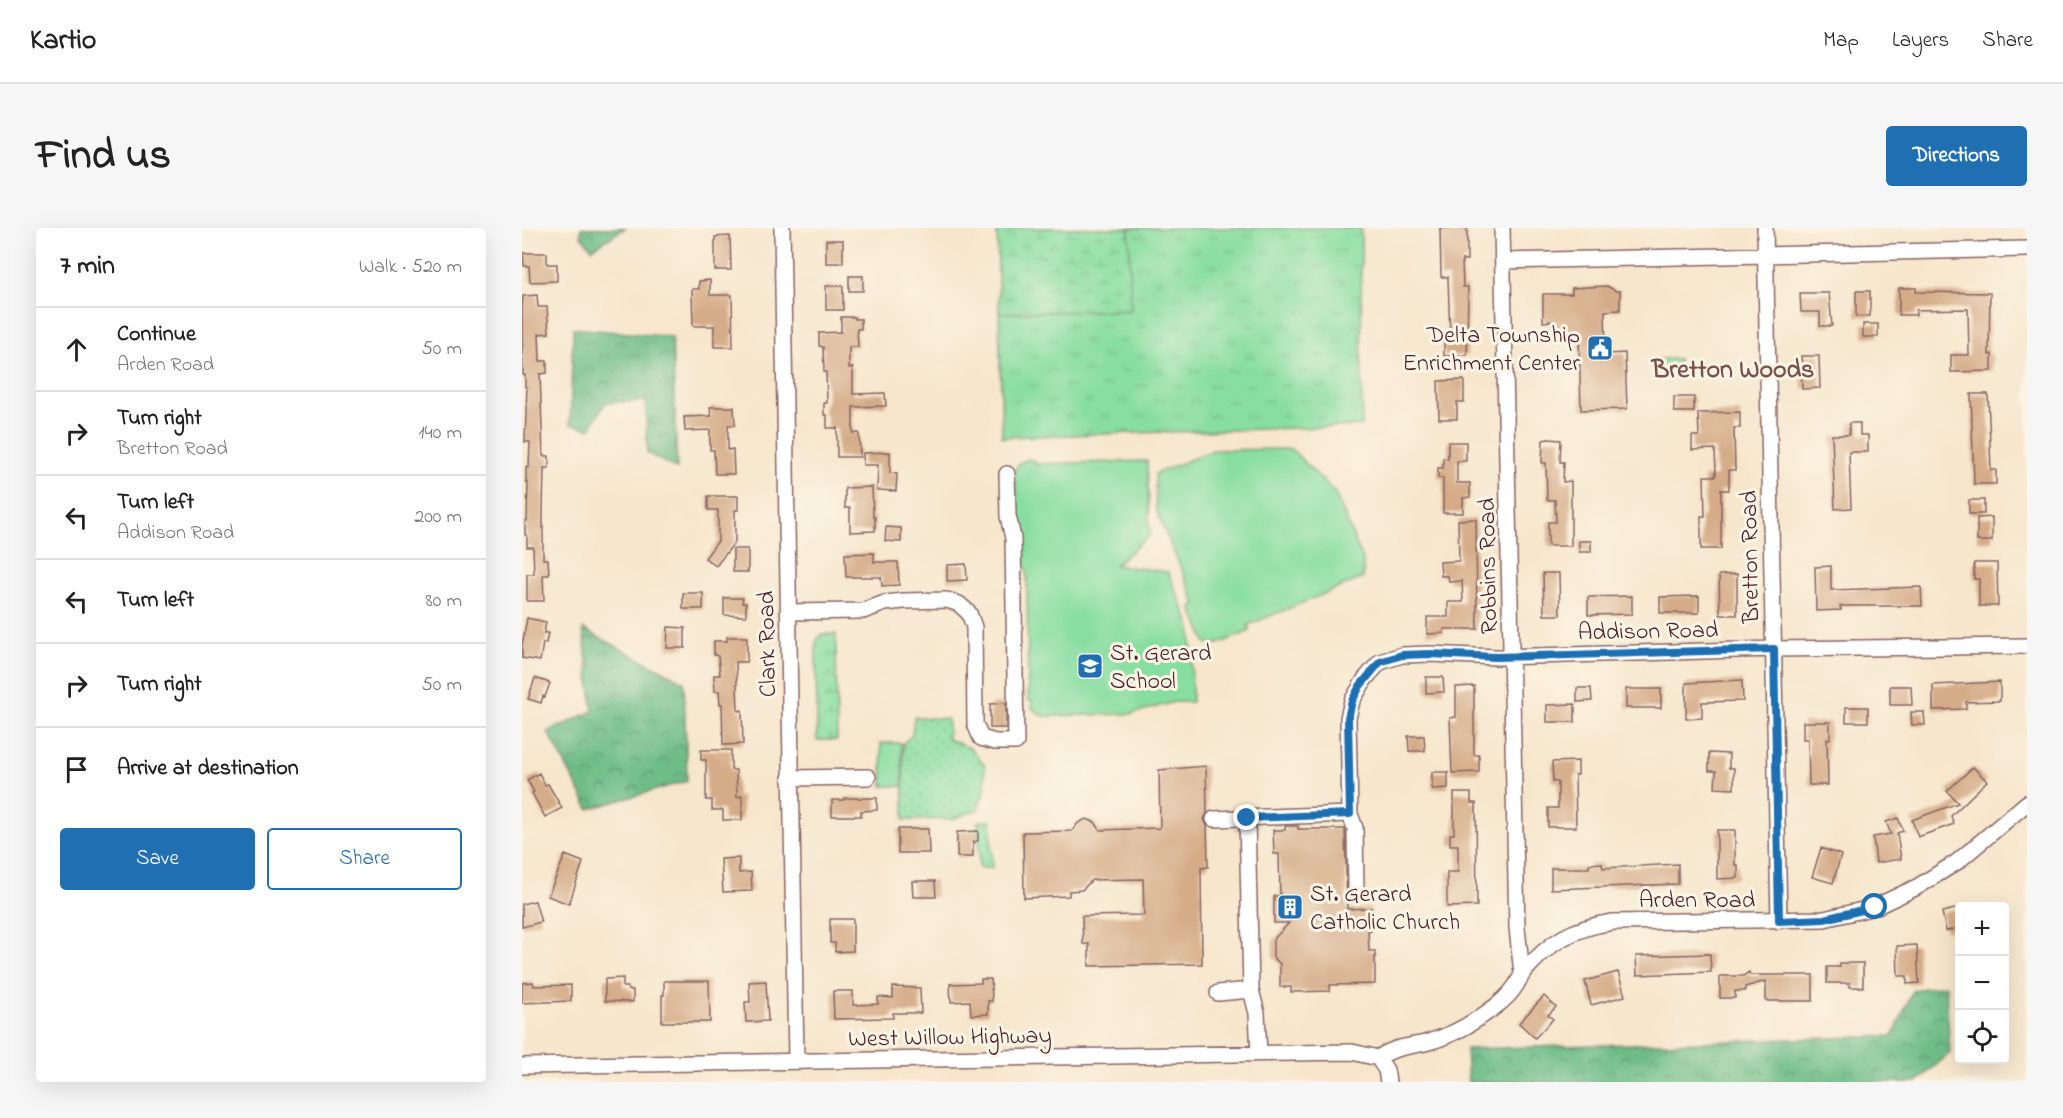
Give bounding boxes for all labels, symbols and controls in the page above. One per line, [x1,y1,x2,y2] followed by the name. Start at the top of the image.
[30,21,96,62] text: Kartio
[1823,26,1859,56] text: Map
[1892,26,1949,56] text: Layers
[1982,26,2033,56] text: Share
[36,126,171,187] text: Find us
[1886,126,2027,186] button: Directions
[60,248,115,286] text: 7 min
[359,253,462,282] text: Walk · 520 m
[117,319,196,351] text: Continue
[1403,319,1581,382] place label: Delta Township Enrichment Center
[60,333,93,366] icon: ahead
[1585,333,1615,363] public building icon: Delta Township Enrichment Center
[421,335,462,364] text: 50 m
[117,351,214,380] text: Arden Road
[1651,352,1814,390] district label: Bretton Woods
[117,403,202,435] text: Turn right
[60,417,93,450] icon: right
[418,419,462,448] text: 140 m
[117,435,228,464] text: Bretton Road
[117,487,194,519] text: Turn left
[1733,490,1770,625] street label: Bretton Road
[1471,497,1508,634] street label: Robbins Road
[60,501,93,534] icon: left
[414,503,462,532] text: 200 m
[117,519,234,548] text: Addison Road
[60,585,93,618] icon: left
[117,585,194,617] text: Turn left
[425,587,462,616] text: 80 m
[750,590,787,697] street label: Clark Road
[1577,614,1719,651] street label: Addison Road
[1110,637,1212,700] place label: St. Gerard School
[1075,651,1105,681] school or university icon: St. Gerard School
[60,669,93,702] icon: right
[117,669,202,701] text: Turn right
[421,671,462,700] text: 50 m
[60,753,93,786] icon: arrive
[117,753,299,785] text: Arrive at destination
[1233,804,1259,830] route end
[60,828,255,890] button: Save
[267,828,462,890] button: Share
[1310,878,1460,941] place label: St. Gerard Catholic Church
[1639,884,1756,919] street label: Arden Road
[1275,892,1305,922] building icon: St. Gerard Catholic Church
[1861,893,1887,919] route start
[1955,902,2009,1064] map controls
[1955,902,2009,956] button: +
[1955,956,2009,1010] button: −
[1955,1010,2009,1064] button: locate
[848,1019,1052,1059] street label: West Willow Highway

